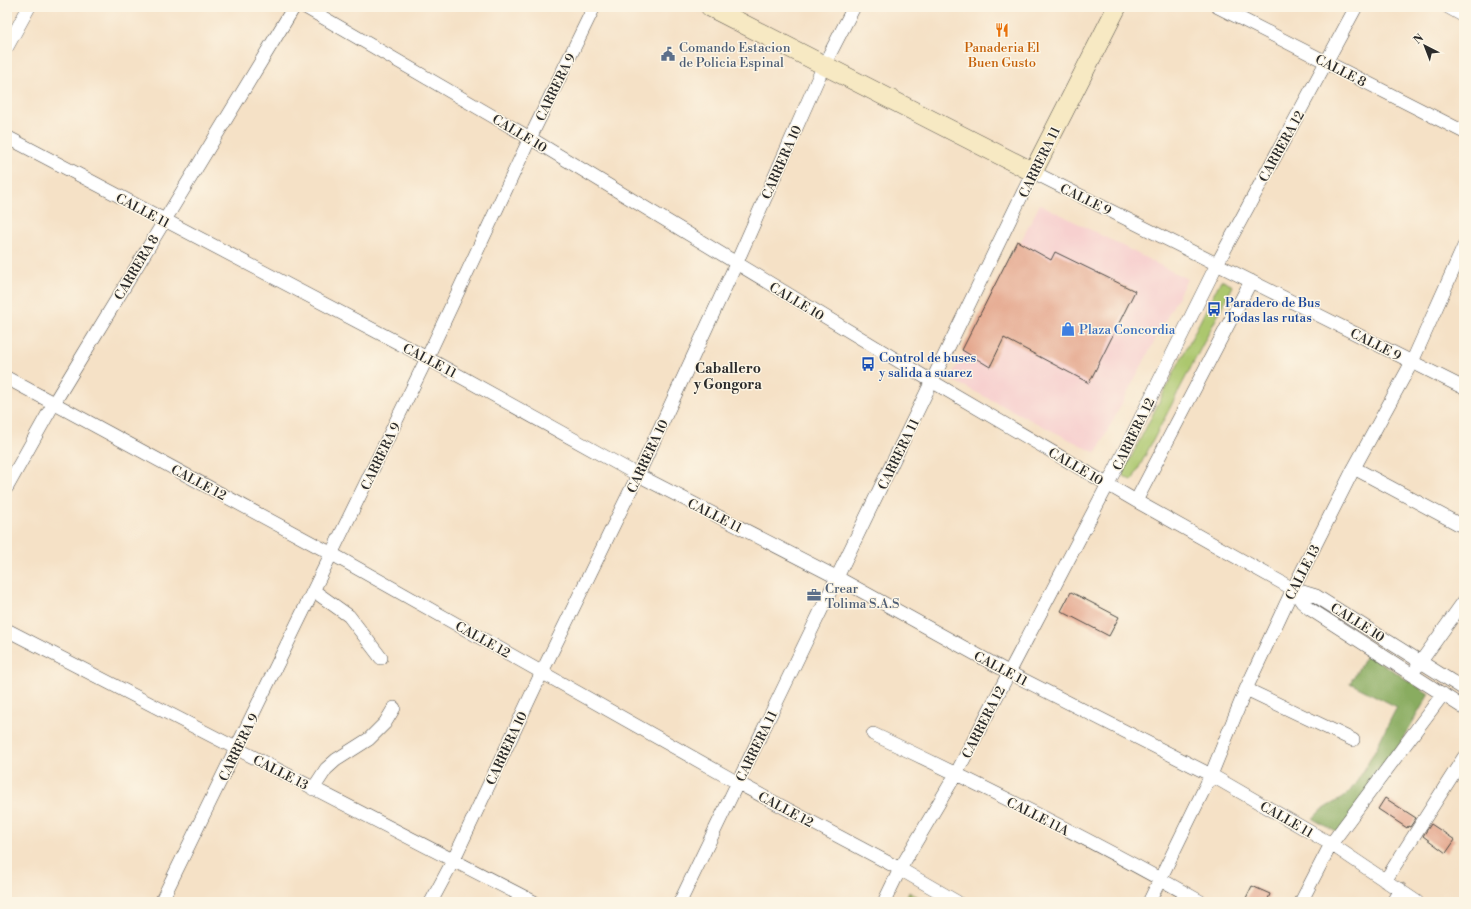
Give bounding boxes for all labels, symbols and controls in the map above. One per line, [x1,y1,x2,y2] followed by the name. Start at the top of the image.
[994,22,1010,38] restaurant icon: Panaderia El Buen Gusto
[1405,26,1445,66] north arrow
[1411,31,1427,47] text: N
[679,40,791,71] place label: Comando Estacion de Policia Espinal
[964,40,1040,71] place label: Panaderia El Buen Gusto
[660,46,676,62] public building icon: Comando Estacion de Policia Espinal
[533,51,579,124] street label: CARRERA 9
[1312,51,1369,91] street label: CALLE 8
[1256,108,1308,185] street label: CARRERA 12
[489,111,550,157] street label: CALLE 10
[758,123,806,202] street label: CARRERA 10
[1016,124,1064,201] street label: CARRERA 11
[1057,181,1114,219] street label: CALLE 9
[113,190,173,232] street label: CALLE 11
[111,232,163,303] street label: CARRERA 8
[766,279,827,325] street label: CALLE 10
[1225,295,1321,326] place label: Paradero de Bus Todas las rutas
[1206,301,1222,317] bus stop icon: Paradero de Bus Todas las rutas
[1060,321,1076,337] shop icon: Plaza Concordia
[1079,322,1176,338] place label: Plaza Concordia
[1347,325,1404,365] street label: CALLE 9
[400,340,460,382] street label: CALLE 11
[878,350,977,381] place label: Control de buses y salida a suarez
[860,356,876,372] bus stop icon: Control de buses y salida a suarez
[693,360,762,394] district label: Caballero y Gongora
[1109,396,1158,473] street label: CARRERA 12
[875,416,923,493] street label: CARRERA 11
[624,417,672,496] street label: CARRERA 10
[358,420,404,493] street label: CARRERA 9
[1045,445,1106,489] street label: CALLE 10
[168,462,229,504] street label: CALLE 12
[685,495,745,537] street label: CALLE 11
[1282,542,1324,603] street label: CALLE 13
[825,581,899,612] place label: Crear Tolima S.A.S
[806,587,822,603] office icon: Crear Tolima S.A.S
[1327,600,1388,646] street label: CALLE 10
[452,618,513,662] street label: CALLE 12
[971,648,1031,690] street label: CALLE 11
[959,684,1009,761] street label: CARRERA 12
[733,708,781,785] street label: CARRERA 11
[483,709,531,788] street label: CARRERA 10
[216,711,262,784] street label: CARRERA 9
[250,752,311,794] street label: CALLE 13
[755,789,816,831] street label: CALLE 12
[1004,794,1072,840] street label: CALLE 11A
[1257,798,1316,842] street label: CALLE 11

